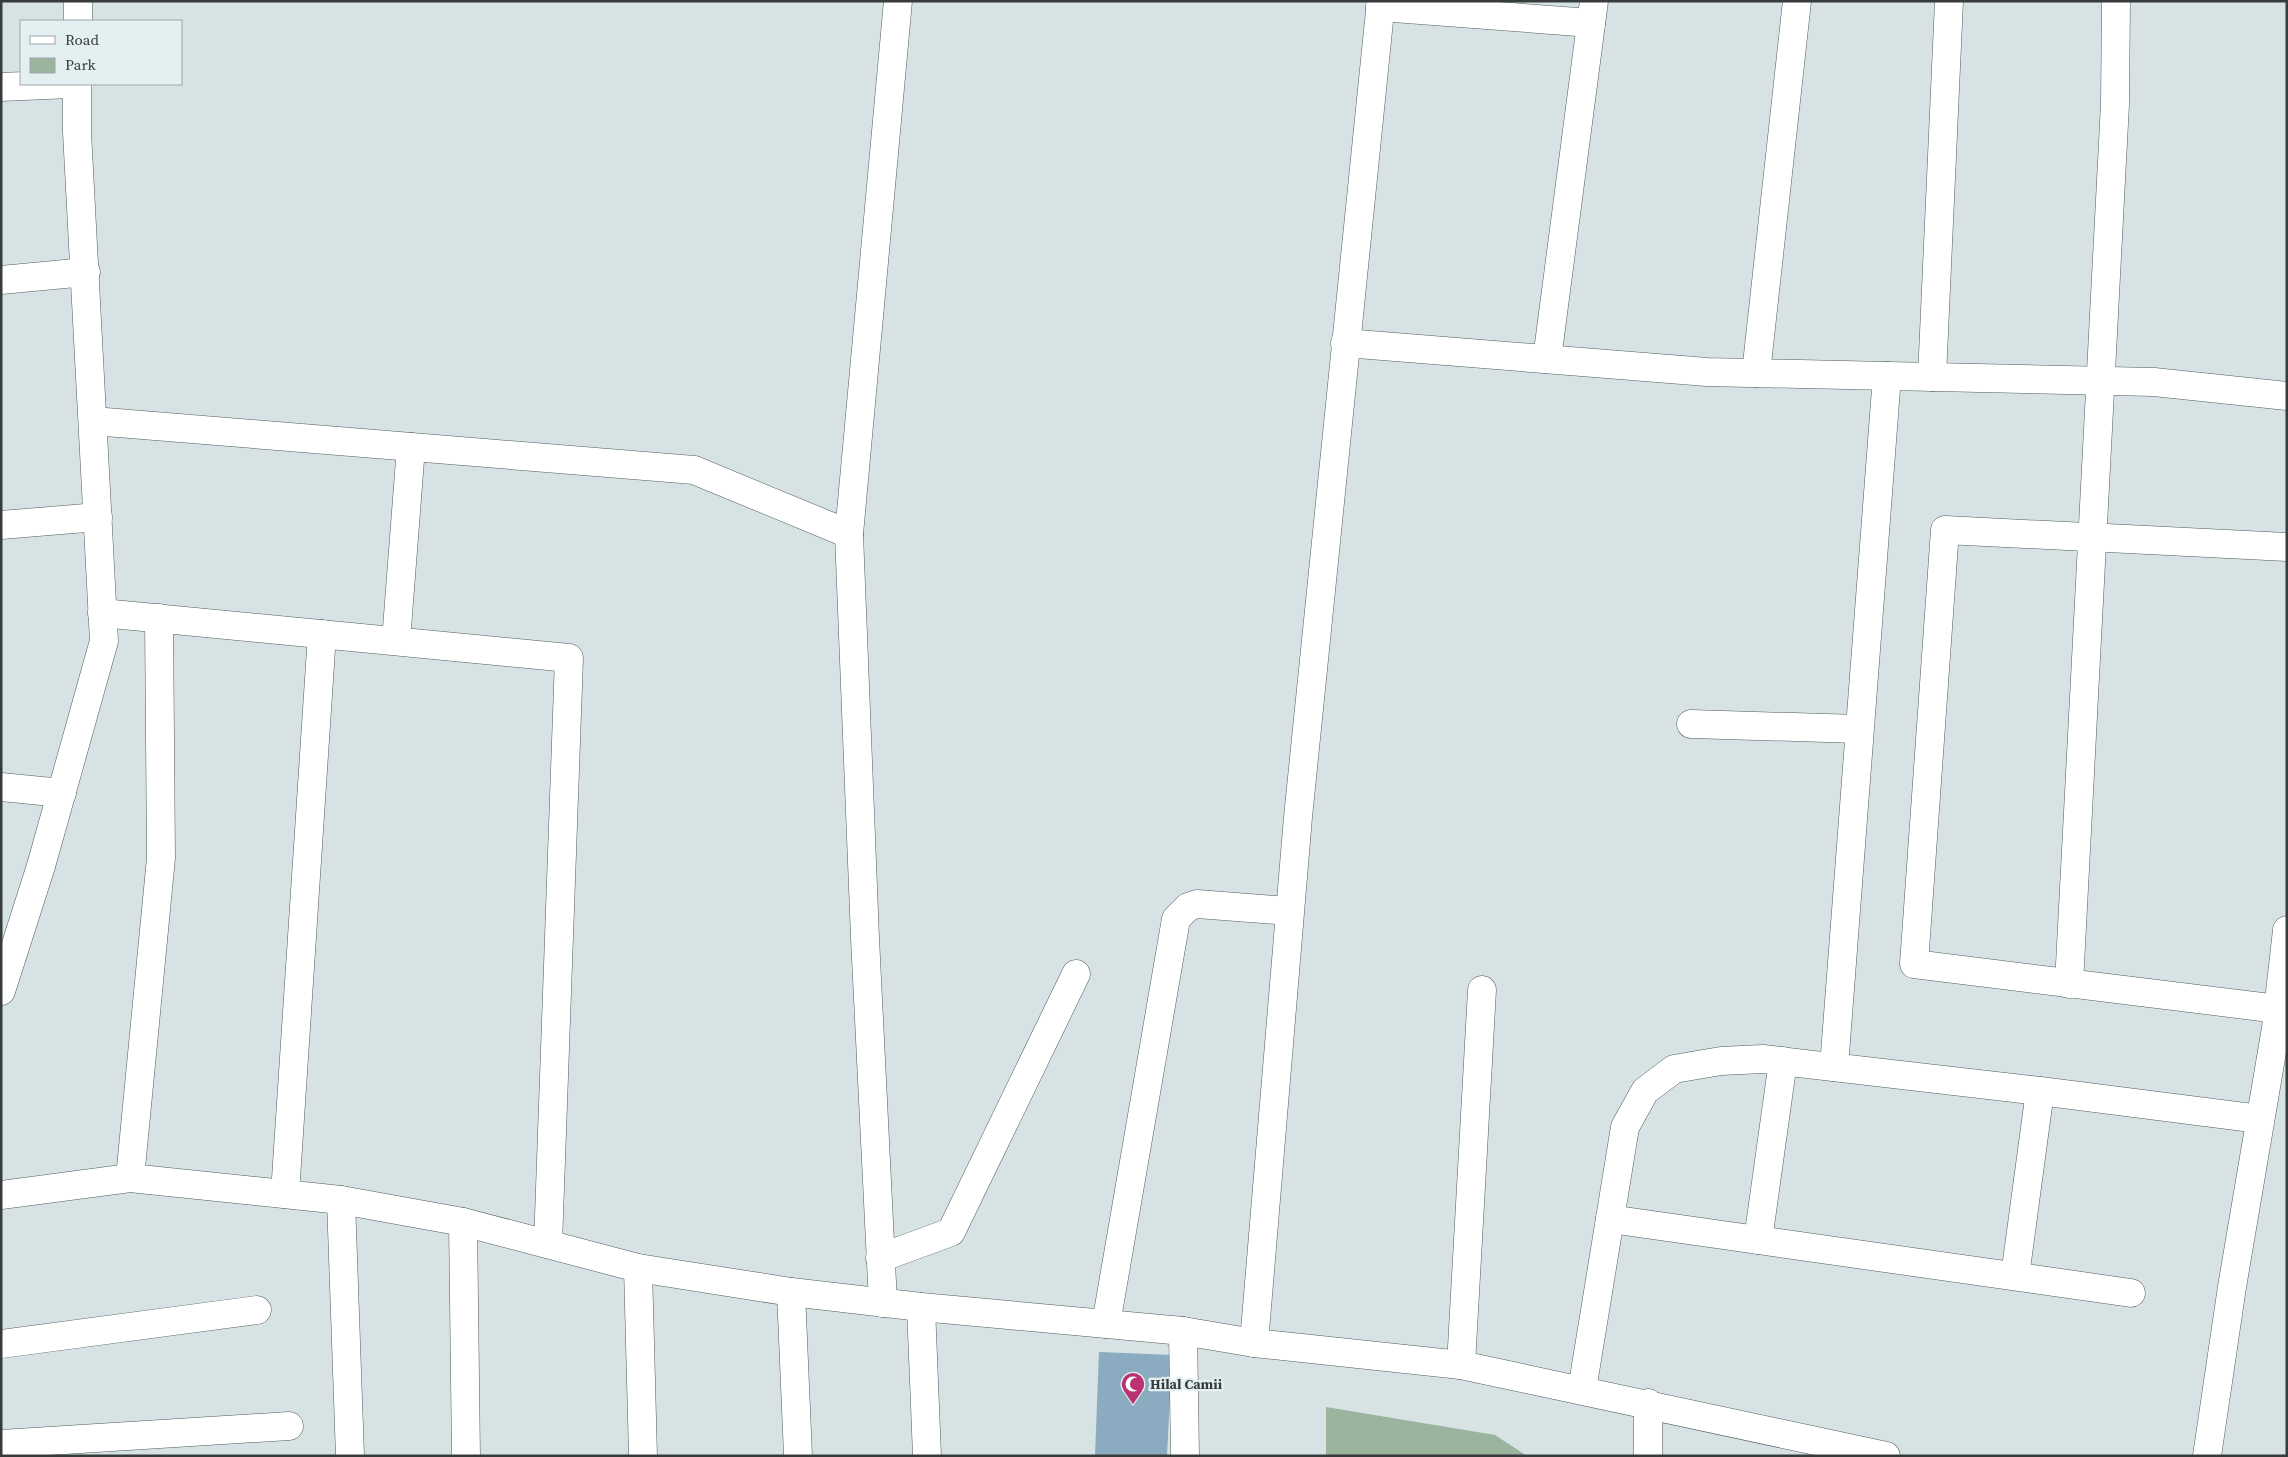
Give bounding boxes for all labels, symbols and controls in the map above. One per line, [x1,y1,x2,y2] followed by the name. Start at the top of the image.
[20,20,182,85] legend
[65,29,99,50] text: Road
[65,54,97,75] text: Park
[1120,1371,1146,1405] mosque icon: Hilal Camii
[1150,1374,1223,1394] place label: Hilal Camii

